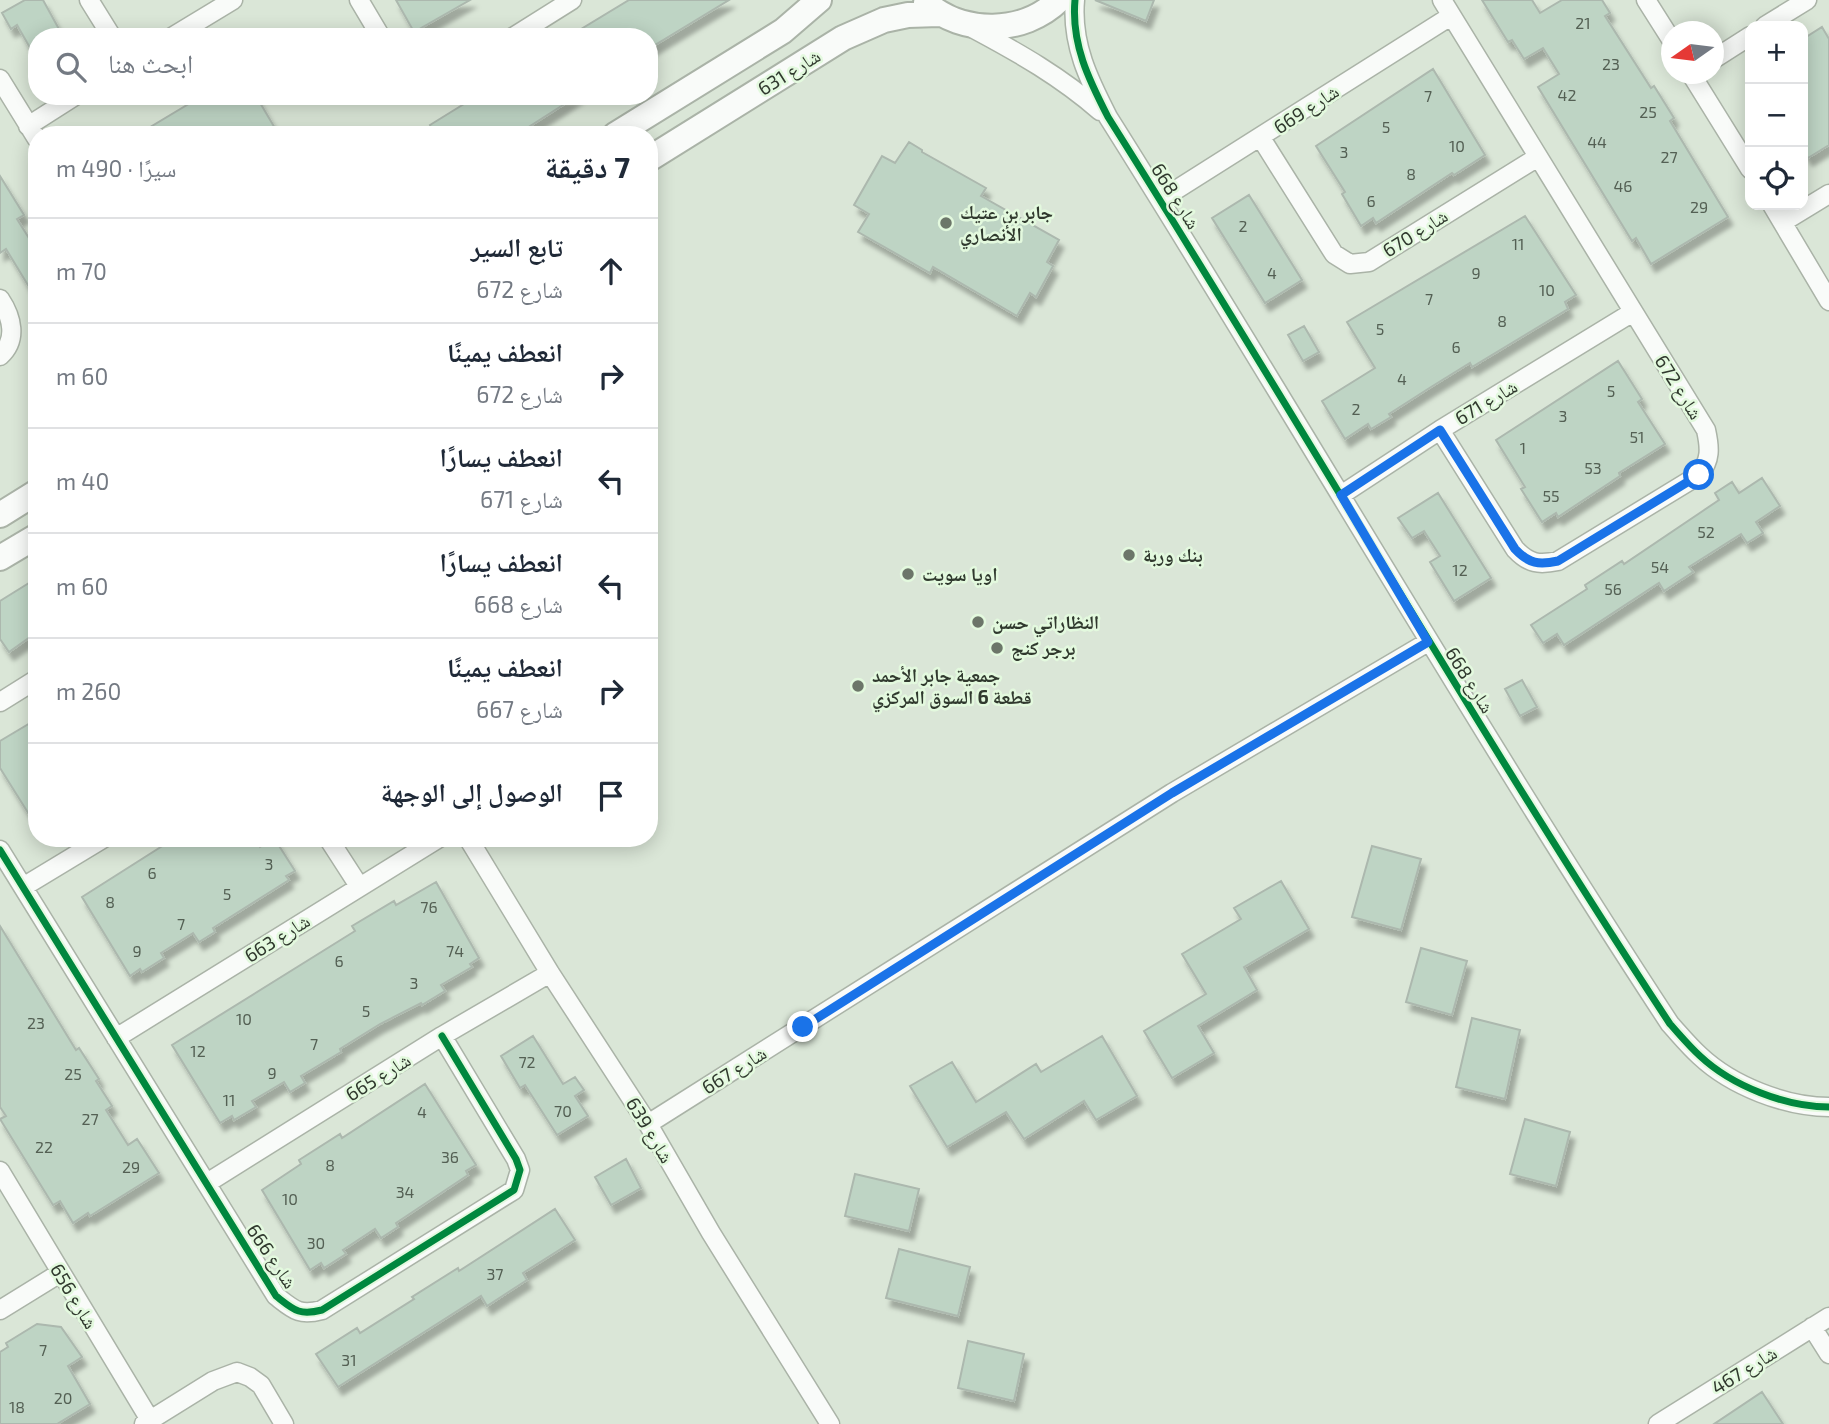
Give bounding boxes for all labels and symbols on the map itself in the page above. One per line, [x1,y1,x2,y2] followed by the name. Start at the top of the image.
[1575,13,1591,32] house number: 21
[1661,21,1724,84] north arrow
[753,43,825,101] street label: شارع 631
[1602,54,1620,73] house number: 23
[1269,79,1343,139] street label: شارع 669
[1558,85,1576,104] house number: 42
[1424,86,1432,105] house number: 7
[1639,102,1657,121] house number: 25
[1382,117,1390,136] house number: 5
[1587,132,1607,151] house number: 44
[1449,136,1465,155] house number: 10
[1340,142,1348,161] house number: 3
[1660,147,1678,166] house number: 27
[1146,158,1206,234] street label: شارع 668
[1406,164,1416,183] house number: 8
[1614,176,1633,195] house number: 46
[1366,191,1376,210] house number: 6
[1690,197,1708,216] house number: 29
[960,200,1053,250] place label: جابر بن عتيك الأنصاري
[1378,204,1452,262] street label: شارع 670
[938,215,954,231] marker: جابر بن عتيك الأنصاري
[1239,216,1248,235] house number: 2
[1512,234,1524,253] house number: 11
[1267,263,1277,282] house number: 4
[1471,263,1481,282] house number: 9
[1539,280,1555,299] house number: 10
[1425,289,1433,308] house number: 7
[1497,311,1507,330] house number: 8
[1376,319,1384,338] house number: 5
[1451,337,1461,356] house number: 6
[1650,350,1708,424] street label: شارع 672
[1397,369,1407,388] house number: 4
[1450,374,1522,430] street label: شارع 671
[1607,381,1615,400] house number: 5
[1352,399,1361,418] house number: 2
[1559,406,1567,425] house number: 3
[1630,427,1644,446] house number: 51
[1520,438,1526,457] house number: 1
[1584,458,1602,477] house number: 53
[1683,459,1714,490] route start
[1542,486,1560,505] house number: 55
[1697,522,1715,541] house number: 52
[1143,543,1203,567] place label: بنك وربة
[1121,547,1137,563] marker: بنك وربة
[1651,557,1669,576] house number: 54
[1452,560,1468,579] house number: 12
[922,562,998,586] place label: اويا سويت
[900,566,916,582] marker: اويا سويت
[1604,579,1622,598] house number: 56
[992,610,1099,638] place label: النظاراتي حسن
[970,614,986,630] marker: النظاراتي حسن
[1011,636,1075,661] place label: برجر كنج
[989,640,1005,656] marker: برجر كنج
[1440,642,1500,718] street label: شارع 668
[872,663,1032,713] place label: جمعية جابر الأحمد قطعة 6 السوق المركزي
[850,678,866,694] marker: جمعية جابر الأحمد قطعة 6 السوق المركزي
[265,854,273,873] house number: 3
[147,863,157,882] house number: 6
[223,884,231,903] house number: 5
[105,892,115,911] house number: 8
[420,897,438,916] house number: 76
[240,909,314,967] street label: شارع 663
[177,914,185,933] house number: 7
[132,941,142,960] house number: 9
[446,941,464,960] house number: 74
[334,951,344,970] house number: 6
[410,973,418,992] house number: 3
[362,1001,370,1020] house number: 5
[236,1009,252,1028] house number: 10
[787,1011,818,1042] route end
[27,1013,45,1032] house number: 23
[310,1034,318,1053] house number: 7
[190,1041,206,1060] house number: 12
[697,1041,771,1099] street label: شارع 667
[341,1048,415,1106] street label: شارع 665
[518,1052,536,1071] house number: 72
[267,1063,277,1082] house number: 9
[64,1064,82,1083] house number: 25
[223,1090,235,1109] house number: 11
[621,1093,679,1167] street label: شارع 639
[554,1101,572,1120] house number: 70
[417,1102,427,1121] house number: 4
[81,1109,99,1128] house number: 27
[35,1137,53,1156] house number: 22
[441,1147,459,1166] house number: 36
[325,1155,335,1174] house number: 8
[122,1157,140,1176] house number: 29
[396,1182,415,1201] house number: 34
[282,1189,298,1208] house number: 10
[242,1219,302,1293] street label: شارع 666
[307,1233,325,1252] house number: 30
[45,1259,103,1333] street label: شارع 656
[486,1264,504,1283] house number: 37
[39,1340,47,1359] house number: 7
[1707,1341,1781,1399] street label: شارع 467
[341,1350,357,1369] house number: 31
[54,1388,72,1407] house number: 20
[9,1397,25,1416] house number: 18

